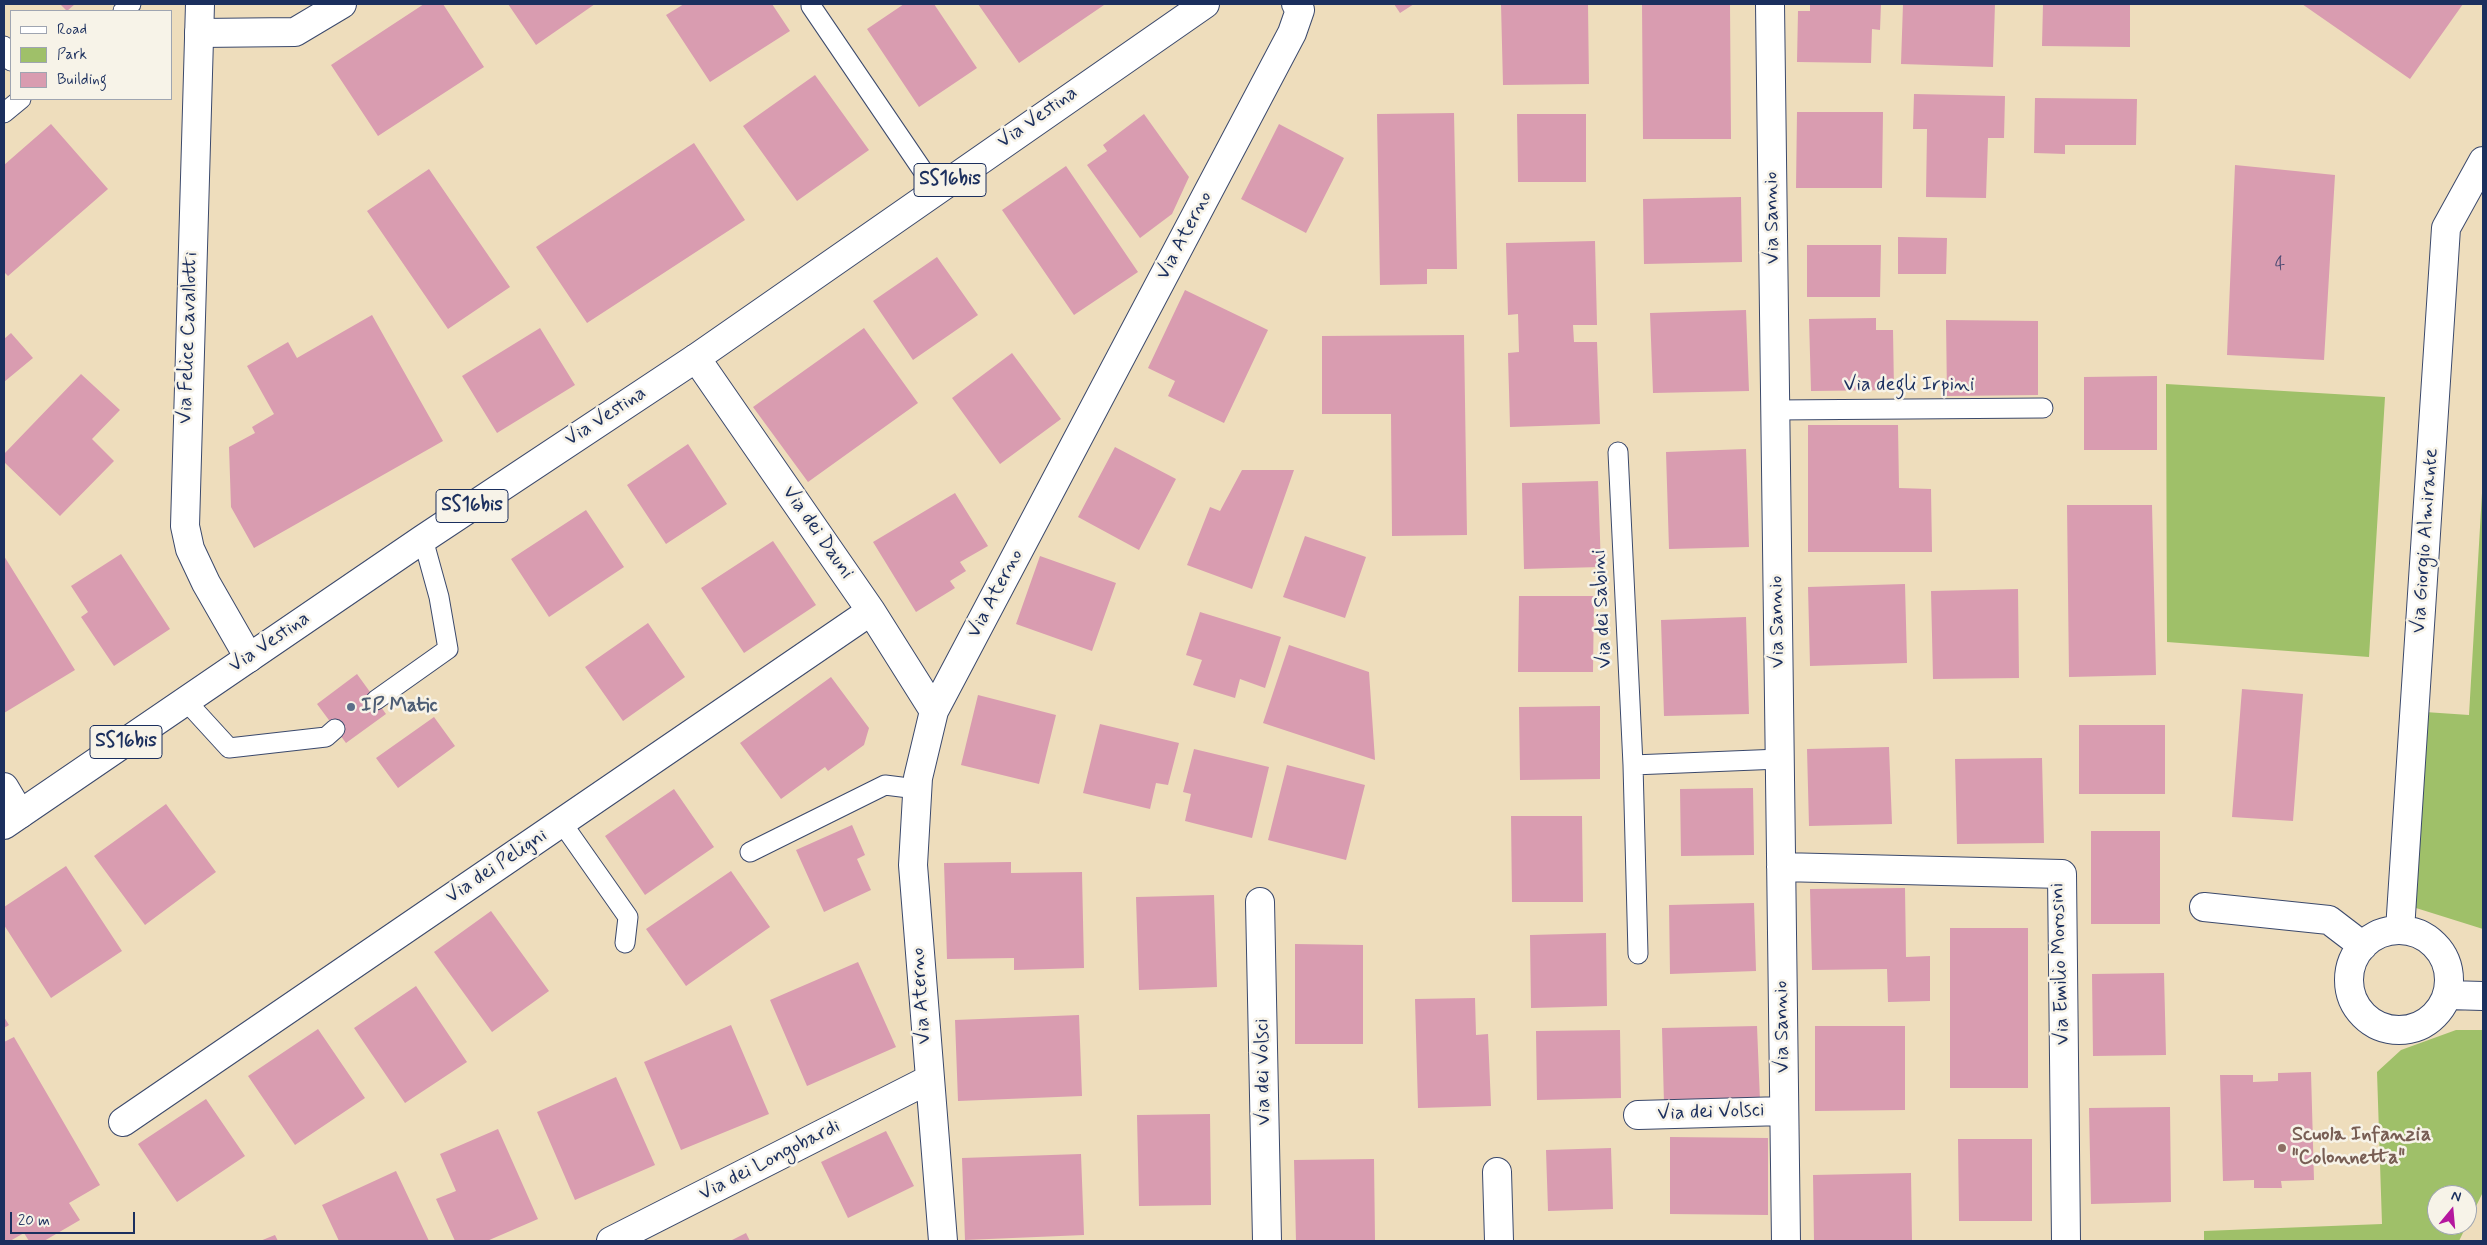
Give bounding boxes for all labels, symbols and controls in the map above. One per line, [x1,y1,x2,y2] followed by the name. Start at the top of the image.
[10,10,172,100] legend
[57,20,87,40] text: Road
[57,45,87,65] text: Park
[57,70,107,90] text: Building
[993,82,1083,154] street label: Via Vestina
[914,164,986,196] road number: SS16bis
[1760,171,1786,265] street label: Via Sannio
[1152,188,1218,284] street label: Via Aterno
[174,251,204,425] street label: Via Felice Cavallotti
[2275,254,2285,276] house number: 4
[1844,374,1974,398] street label: Via degli Irpini
[561,382,651,452] street label: Via Vestina
[2408,448,2444,634] street label: Via Giorgio Almirante
[776,482,858,584] street label: Via dei Dauni
[436,490,508,522] road number: SS16bis
[963,546,1029,642] street label: Via Aterno
[1588,549,1618,669] street label: Via dei Sabini
[1765,575,1791,669] street label: Via Sannio
[225,607,315,679] street label: Via Vestina
[361,695,438,719] place label: IP Matic
[345,701,357,713] marker: IP Matic
[90,726,162,759] road number: SS16bis
[442,824,552,910] street label: Via dei Peligni
[2046,882,2076,1046] street label: Via Emilio Morosini
[907,947,937,1045] street label: Via Aterno
[1770,980,1796,1074] street label: Via Sannio
[1251,1018,1277,1126] street label: Via dei Volsci
[1657,1099,1765,1127] street label: Via dei Volsci
[695,1115,845,1207] street label: Via dei Longobardi
[2292,1124,2431,1171] place label: Scuola Infanzia "Colonnetta"
[2276,1142,2288,1154] marker: Scuola Infanzia "Colonnetta"
[2427,1185,2477,1235] north arrow
[2449,1187,2463,1207] text: N
[12,1202,138,1234] scale bar
[18,1211,50,1231] text: 20 m

